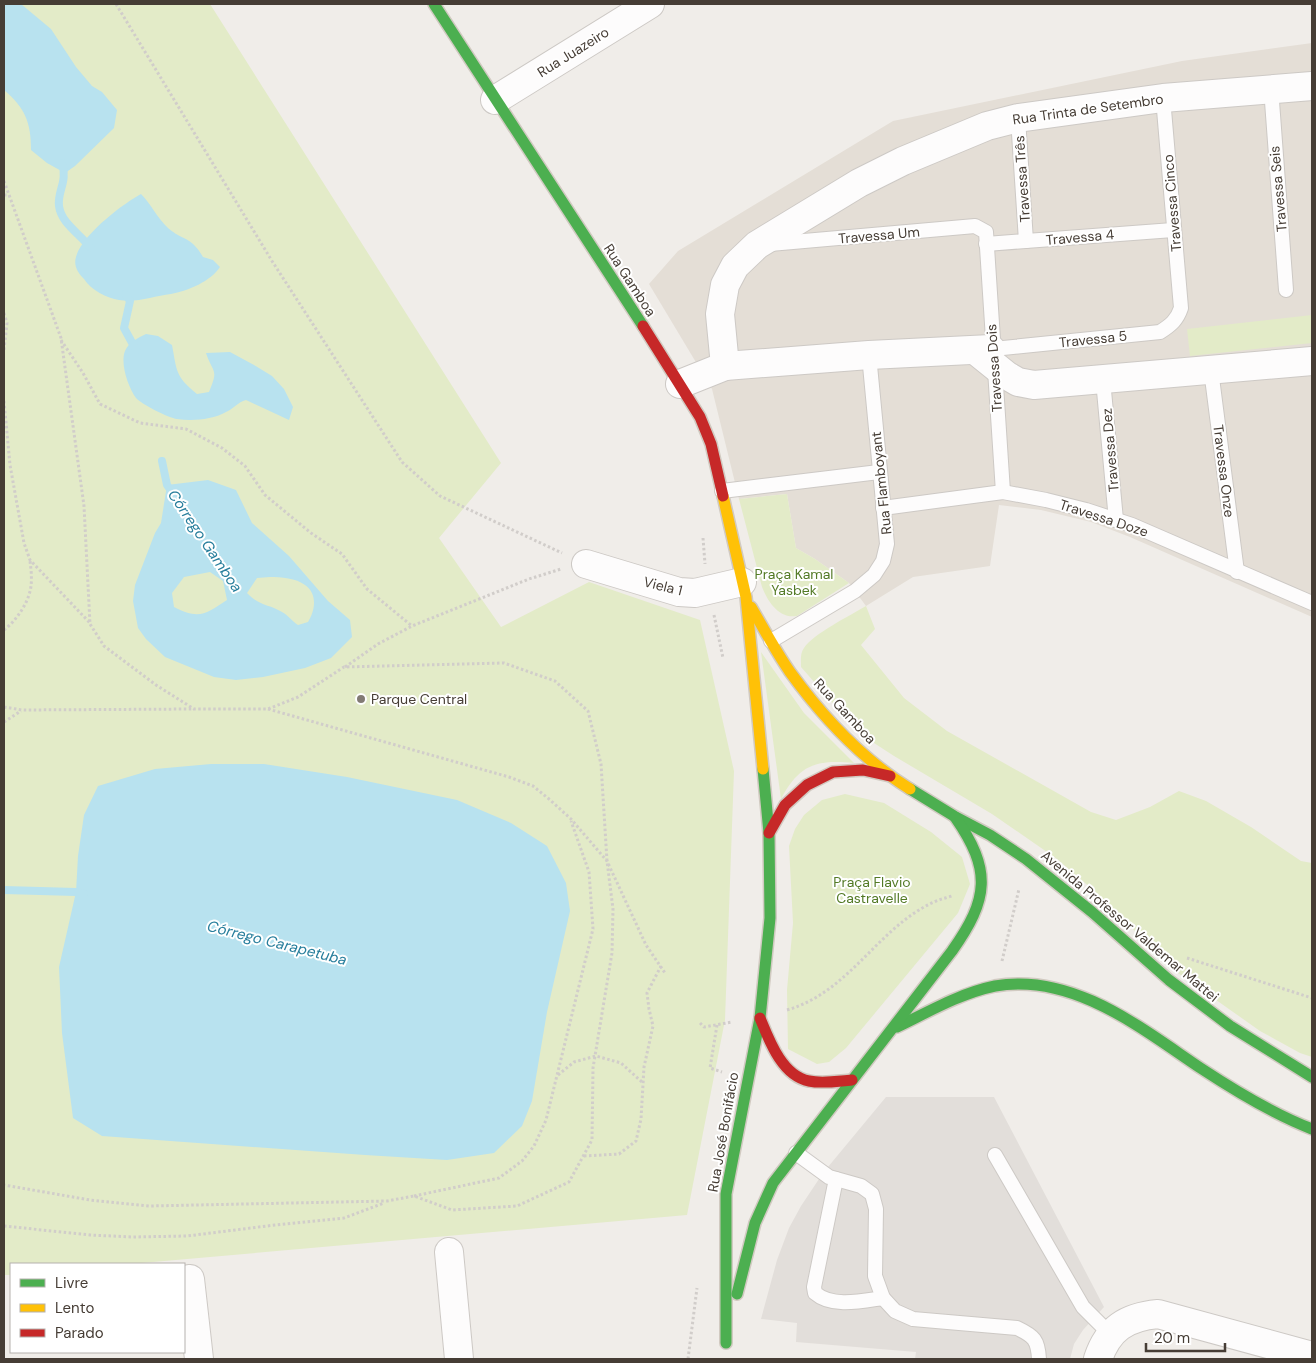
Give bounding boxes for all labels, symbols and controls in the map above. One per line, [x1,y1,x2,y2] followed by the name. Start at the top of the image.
[534,23,612,81] street label: Rua Juazeiro
[1011,90,1165,128] street label: Rua Trinta de Setembro
[1010,135,1034,223] street label: Travessa Três
[1265,145,1291,233] street label: Travessa Seis
[1159,154,1185,252] street label: Travessa Cinco
[838,222,920,248] street label: Travessa Um
[1045,225,1115,249] street label: Travessa 4
[600,240,660,320] street label: Rua Gamboa
[982,323,1006,413] street label: Travessa Dois
[1058,326,1128,352] street label: Travessa 5
[1097,407,1123,493] street label: Travessa Dez
[1209,424,1239,518] street label: Travessa Onze
[867,431,895,535] street label: Rua Flamboyant
[163,486,247,596] water label: Córrego Gamboa
[1057,495,1151,541] street label: Travessa Doze
[755,565,833,599] park label: Praça Kamal Yasbek
[642,572,684,600] street label: Viela 1
[810,674,880,748] street label: Rua Gamboa
[371,690,467,708] place label: Parque Central
[355,693,367,705] marker: Parque Central
[1037,846,1223,1006] street label: Avenida Professor Valdemar Mattei
[833,873,911,907] park label: Praça Flavio Castravelle
[205,916,349,970] water label: Córrego Carapetuba
[704,1071,742,1193] street label: Rua José Bonifácio
[10,1263,185,1353] legend
[55,1273,88,1293] text: Livre
[55,1298,94,1318] text: Lento
[1146,1320,1225,1352] scale bar
[55,1323,104,1343] text: Parado
[1154,1328,1190,1348] text: 20 m

